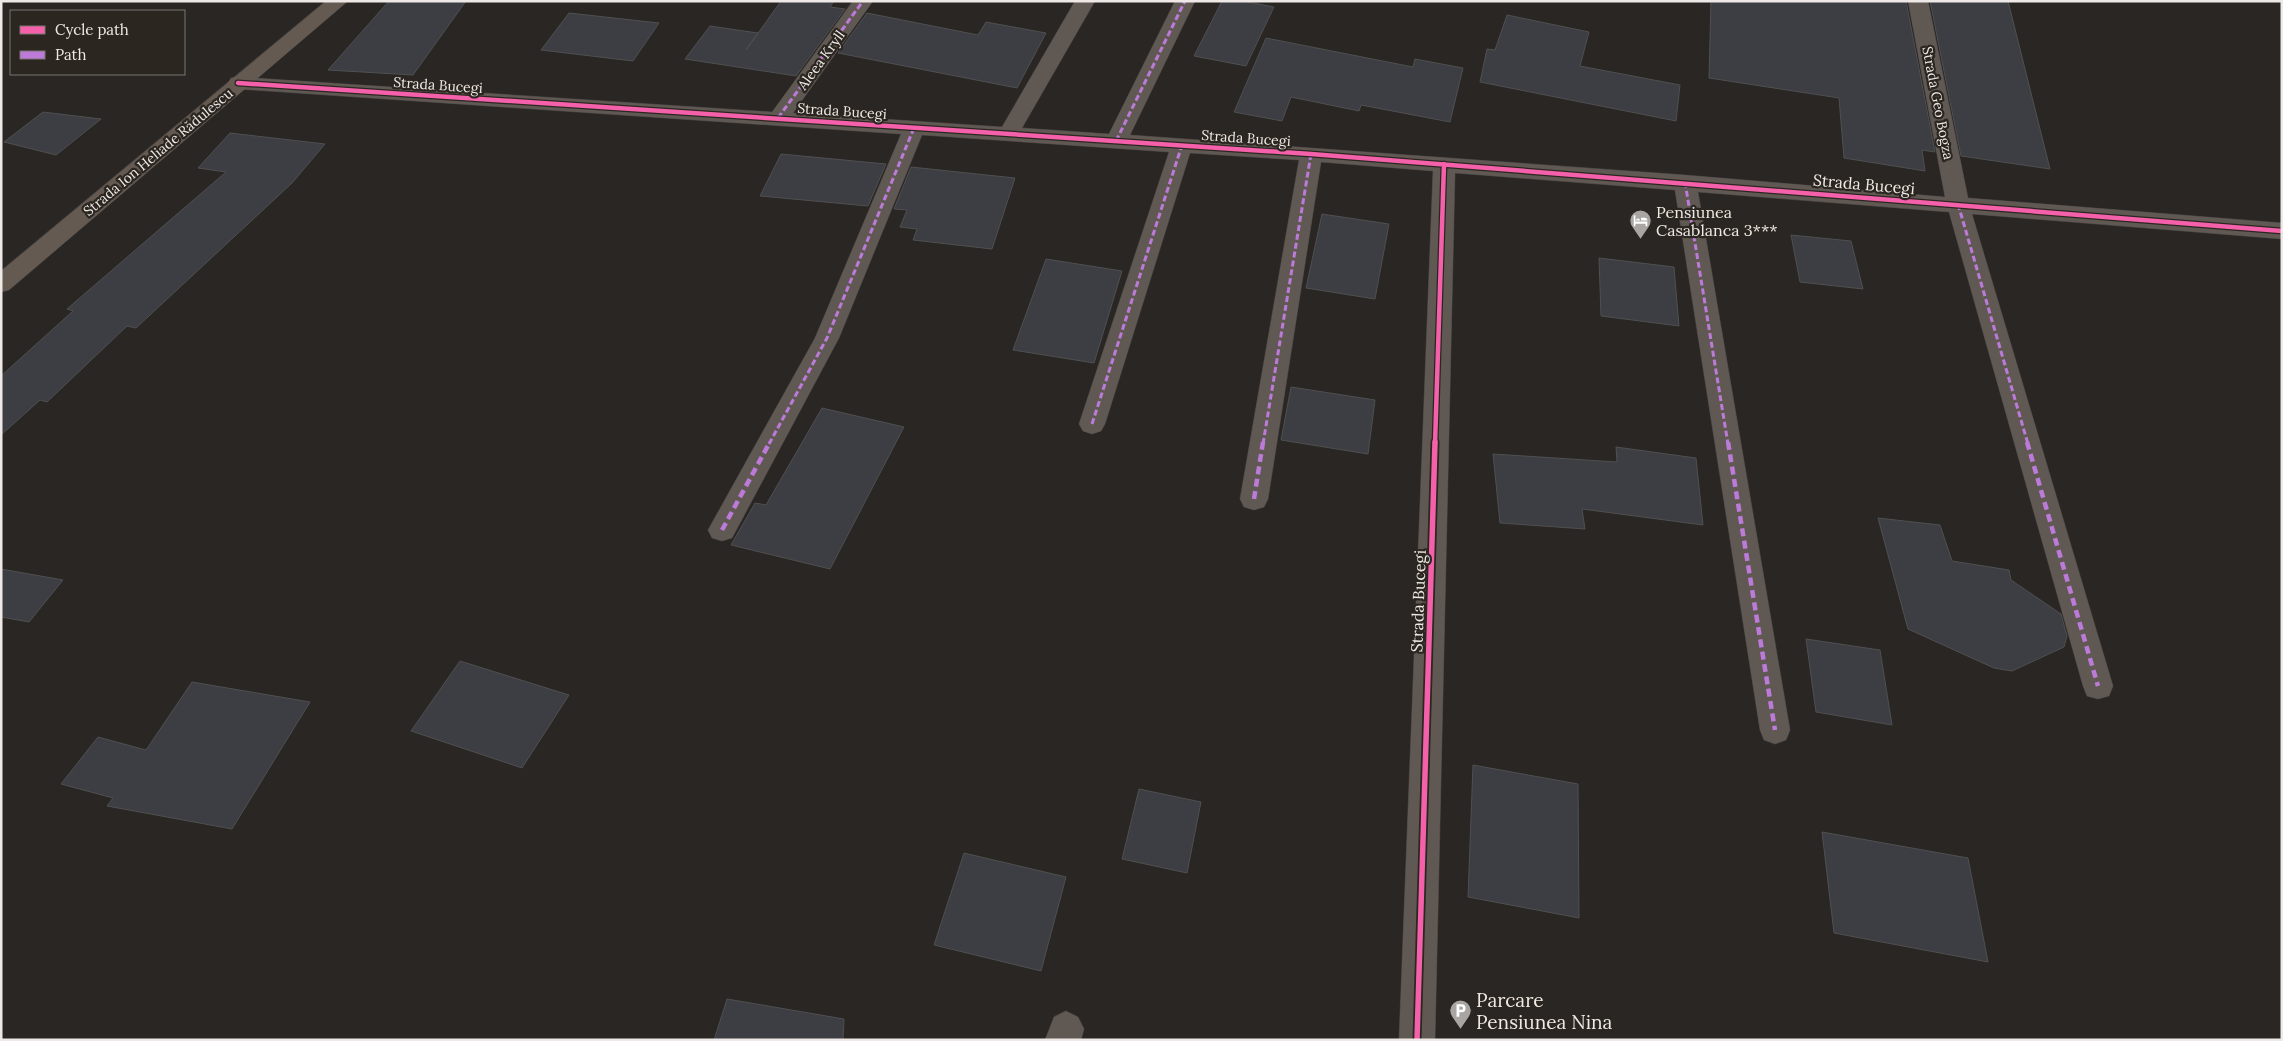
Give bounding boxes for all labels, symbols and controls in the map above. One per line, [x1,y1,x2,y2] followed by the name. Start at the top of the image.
[10,10,185,75] legend
[55,20,129,39] text: Cycle path
[793,27,849,94] street label: Aleea Kryll
[55,45,86,64] text: Path
[1918,45,1958,161] street label: Strada Geo Bogza
[393,73,483,97] street label: Strada Bucegi
[80,84,236,220] street label: Strada Ion Heliade Rădulescu
[797,99,887,123] street label: Strada Bucegi
[1201,126,1291,150] street label: Strada Bucegi
[1812,170,1916,198] street label: Strada Bucegi
[1656,202,1778,240] place label: Pensiunea Casablanca 3***
[1628,209,1652,240] hotel icon: Pensiunea Casablanca 3***
[1406,549,1430,653] street label: Strada Bucegi
[1476,988,1613,1034] place label: Parcare Pensiunea Nina
[1448,999,1472,1030] parking icon: Parcare Pensiunea Nina

